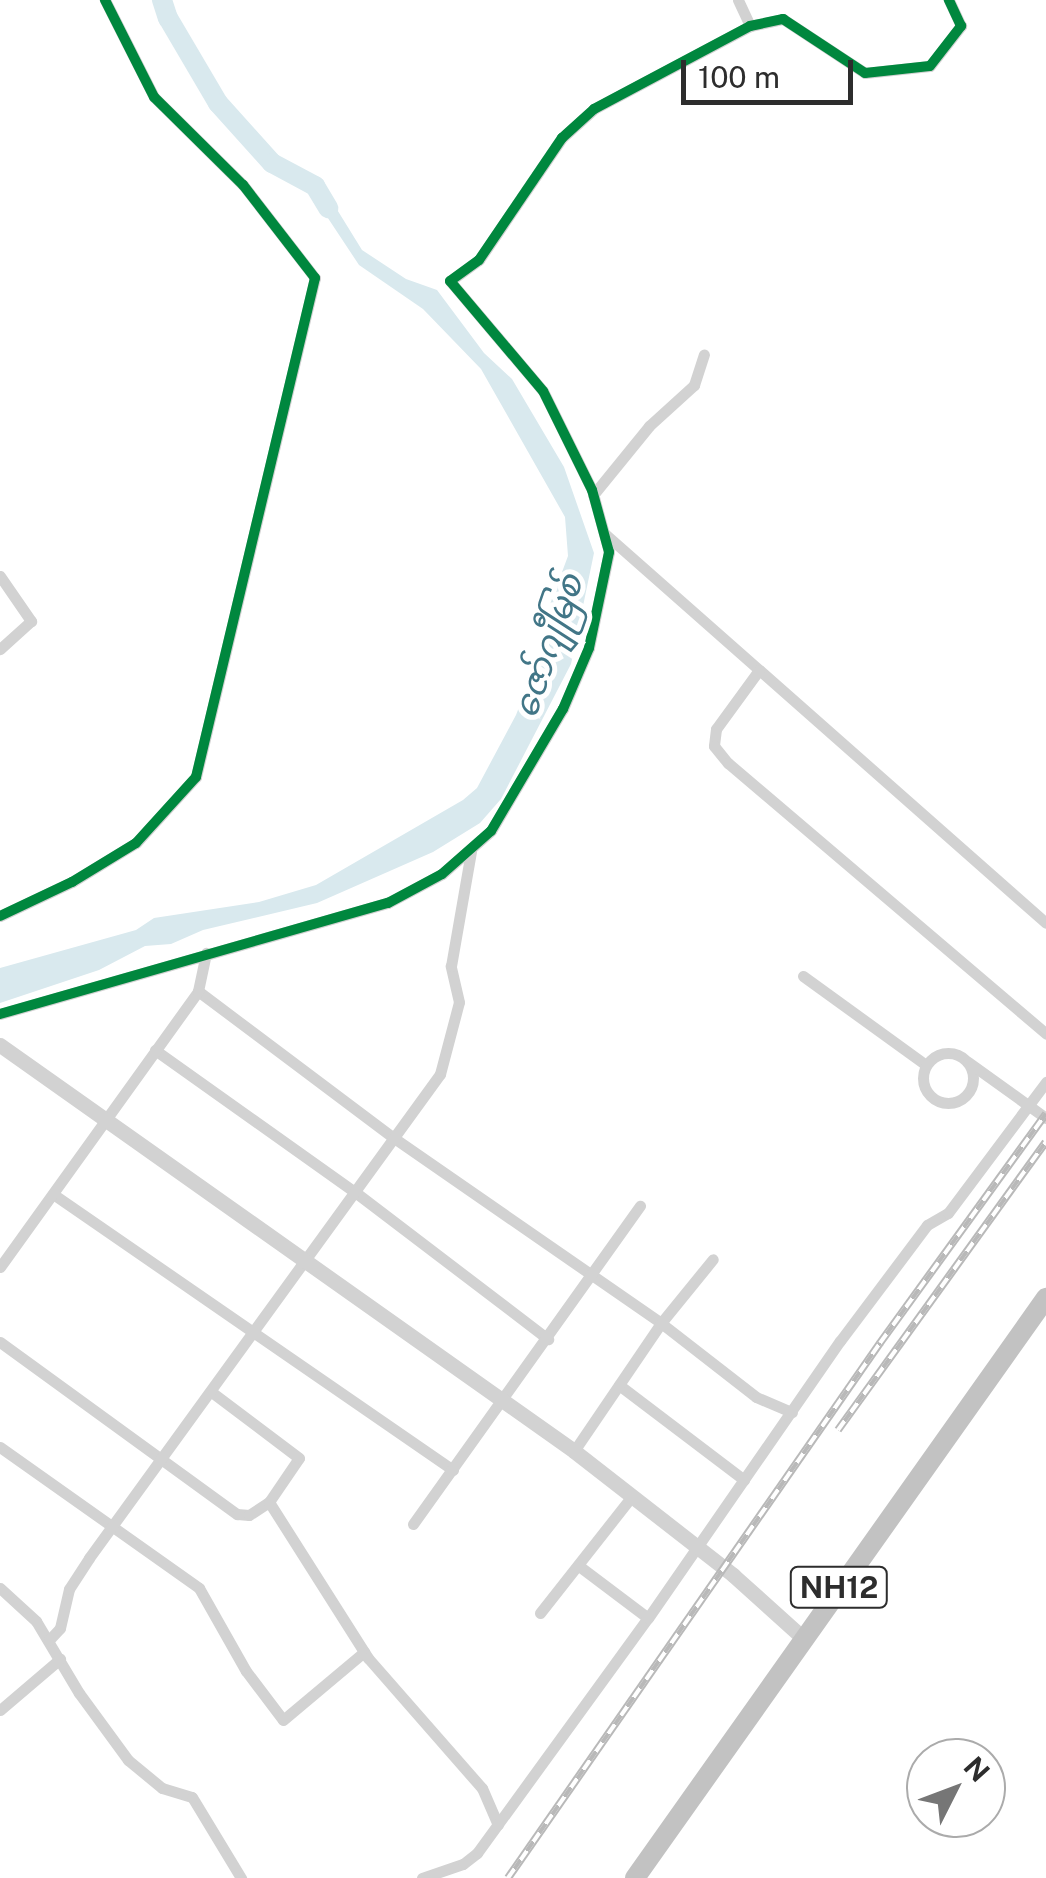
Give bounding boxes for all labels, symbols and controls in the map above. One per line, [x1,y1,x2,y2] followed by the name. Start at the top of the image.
[686,40,858,102] scale bar
[698,59,780,95] text: 100 m
[504,569,592,723] water label: ဇော်ဂျီမြစ်
[789,1562,889,1612] road number: NH12
[906,1738,1006,1838] north arrow
[958,1750,997,1788] text: N

